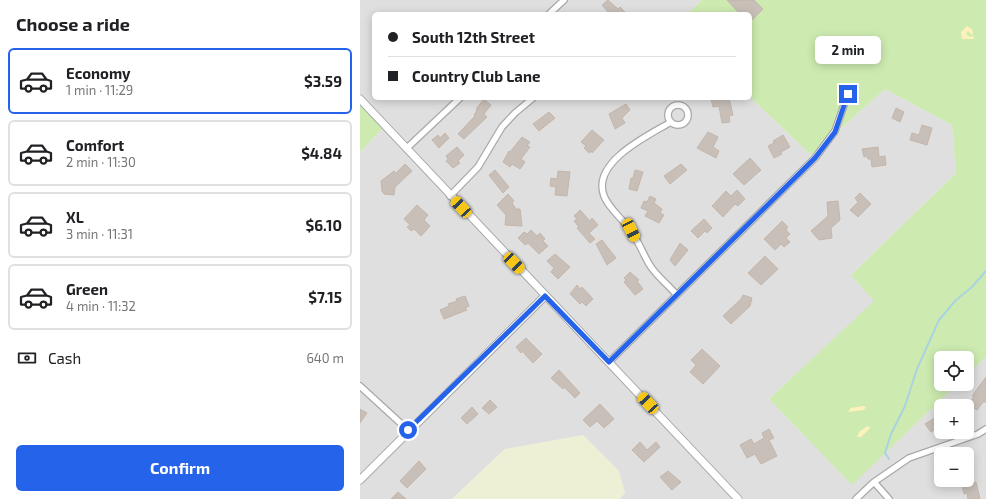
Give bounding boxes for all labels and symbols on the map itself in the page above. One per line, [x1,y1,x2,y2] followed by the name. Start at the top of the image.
[815,36,881,64] callout: 2 min
[839,85,857,103] route end
[448,194,474,220] car
[620,217,642,243] car
[501,250,527,276] car
[635,390,661,416] car
[399,421,417,439] route start

